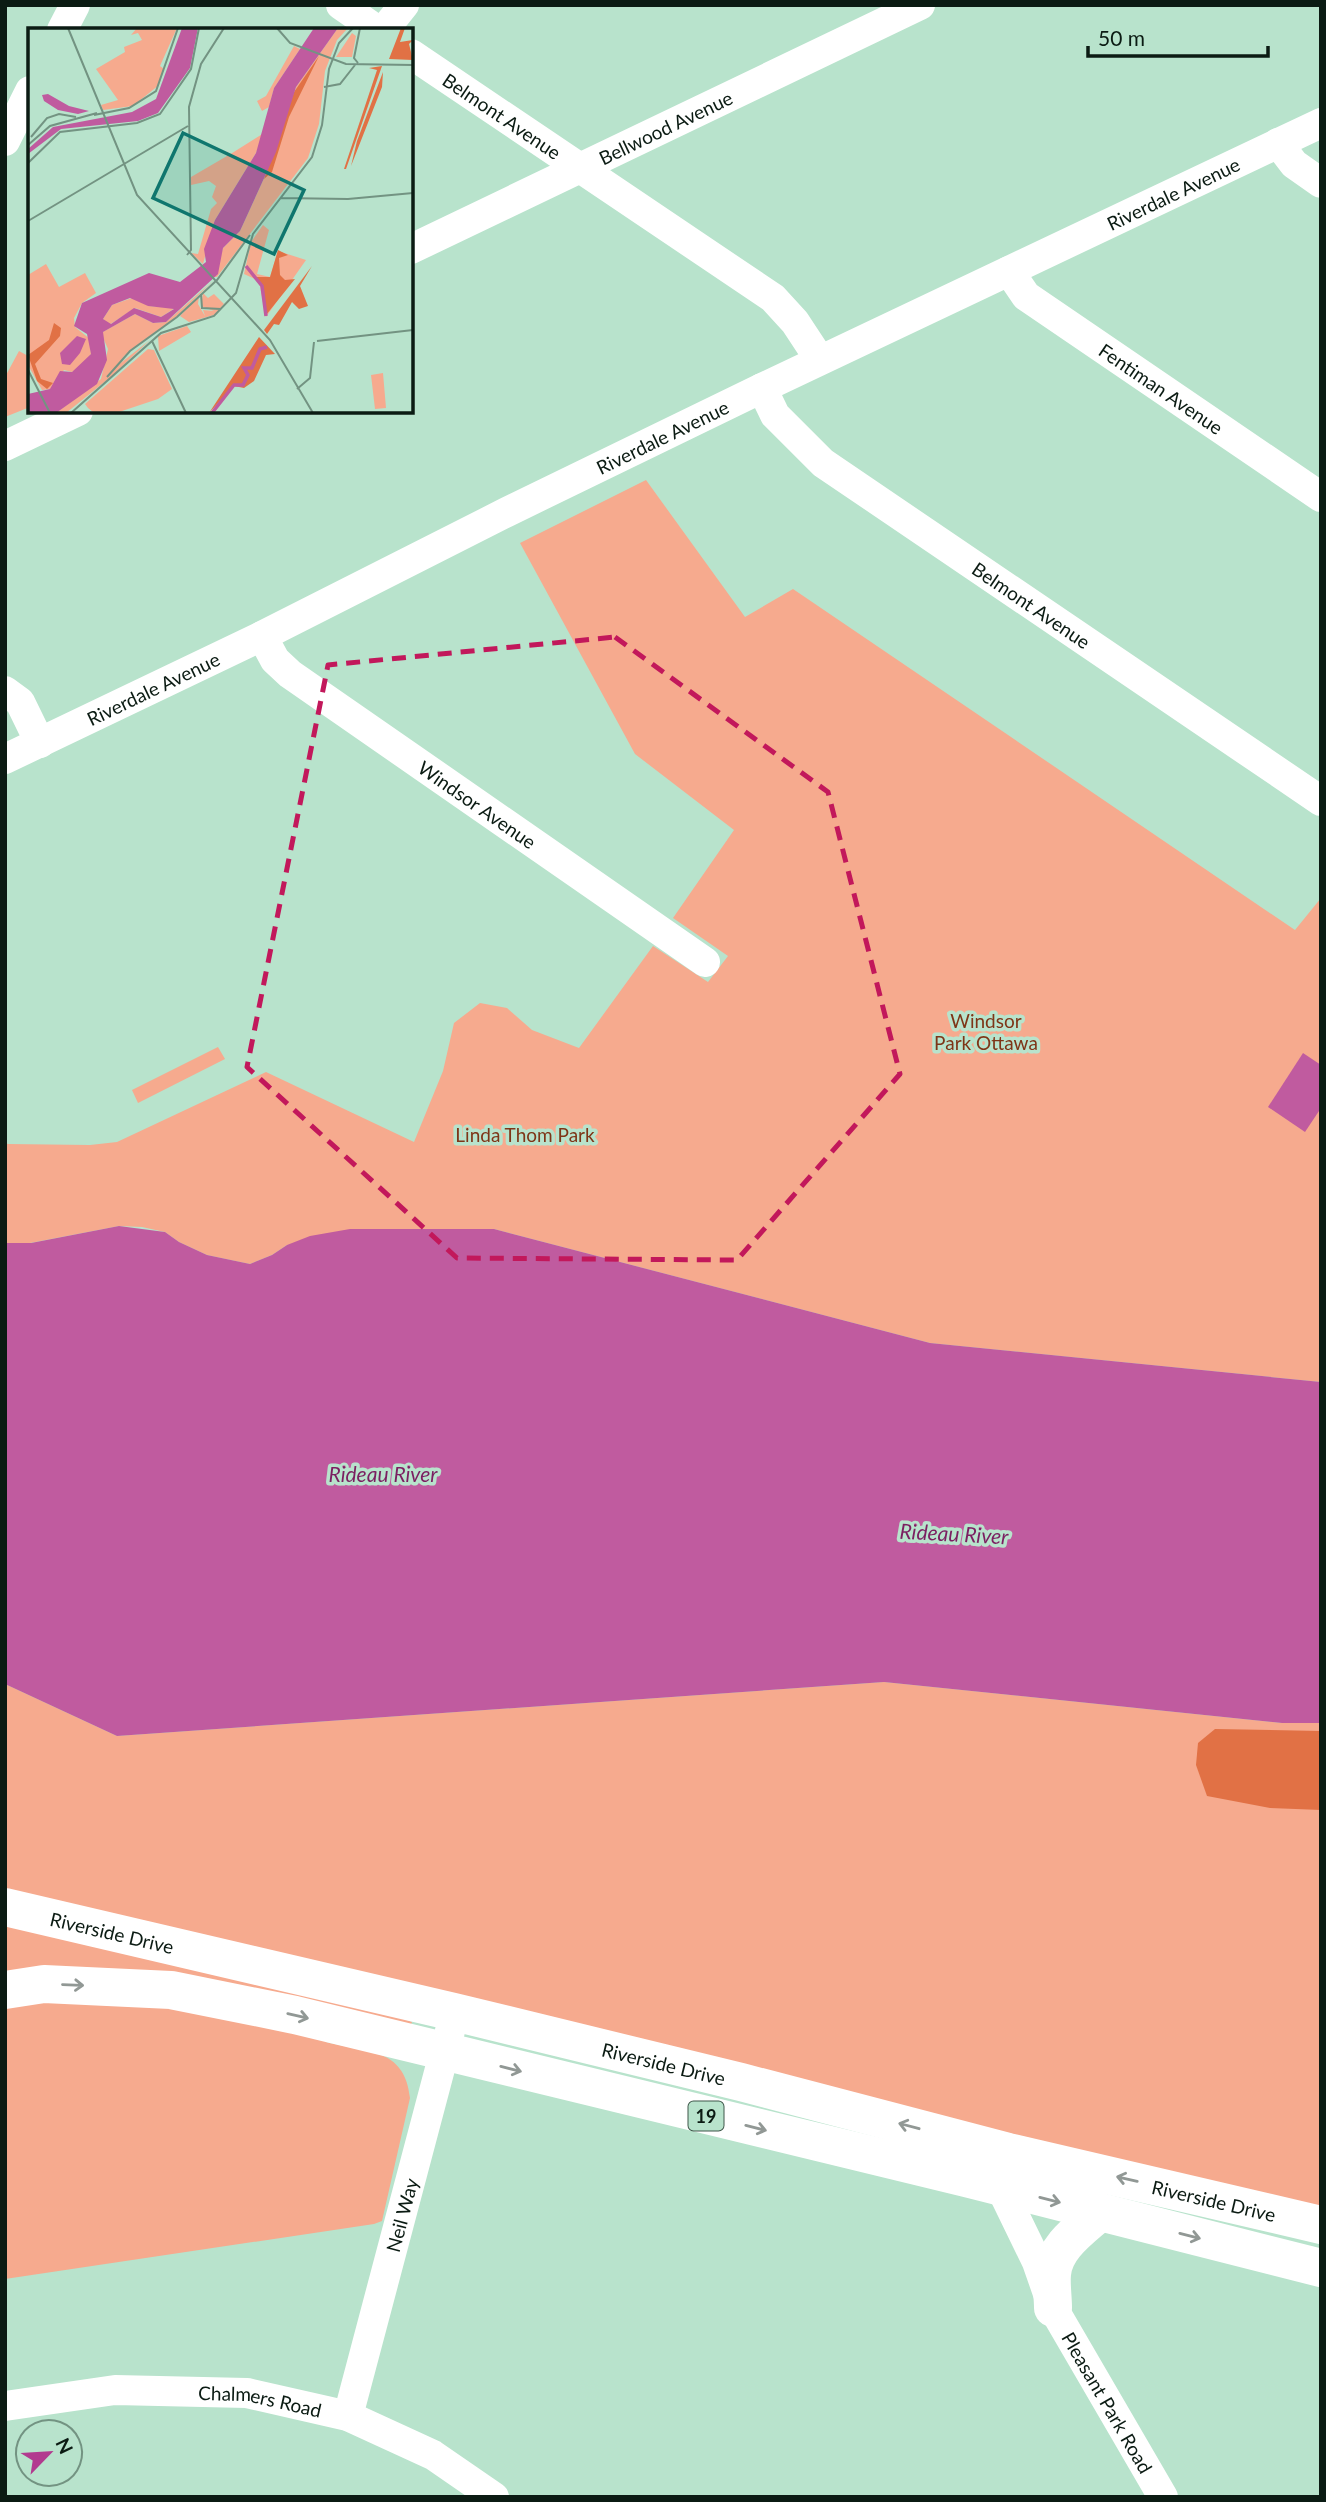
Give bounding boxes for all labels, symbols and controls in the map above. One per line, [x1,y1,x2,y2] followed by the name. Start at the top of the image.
[1088,14,1268,58] scale bar
[1098,25,1145,50] text: 50 m
[28,28,413,413] inset map
[439,67,566,163] street label: Belmont Avenue
[595,85,736,169] street label: Bellwood Avenue
[1103,152,1243,234] street label: Riverdale Avenue
[1095,338,1228,439] street label: Fentiman Avenue
[592,395,732,478] street label: Riverdale Avenue
[968,556,1095,653] street label: Belmont Avenue
[83,647,223,730] street label: Riverdale Avenue
[414,755,541,853] street label: Windsor Avenue
[934,1009,1038,1054] park label: Windsor Park Ottawa
[455,1123,595,1146] park label: Linda Thom Park
[329,1461,438,1486] water label: Rideau River
[899,1518,1010,1548] water label: Rideau River
[48,1906,176,1958] street label: Riverside Drive
[61,1979,84,1992] one-way arrow
[286,2009,309,2023] one-way arrow
[600,2037,728,2089] street label: Riverside Drive
[499,2063,522,2076] one-way arrow
[688,2102,724,2130] road number: 19
[898,2119,921,2132] one-way arrow
[744,2122,767,2135] one-way arrow
[1116,2172,1139,2185] one-way arrow
[1150,2174,1278,2226] street label: Riverside Drive
[380,2175,422,2254] street label: Neil Way
[1039,2194,1061,2207] one-way arrow
[1178,2230,1200,2243] one-way arrow
[1058,2328,1158,2477] street label: Pleasant Park Road
[198,2380,324,2421] street label: Chalmers Road
[14,2418,84,2488] north arrow
[51,2434,78,2457] text: N

